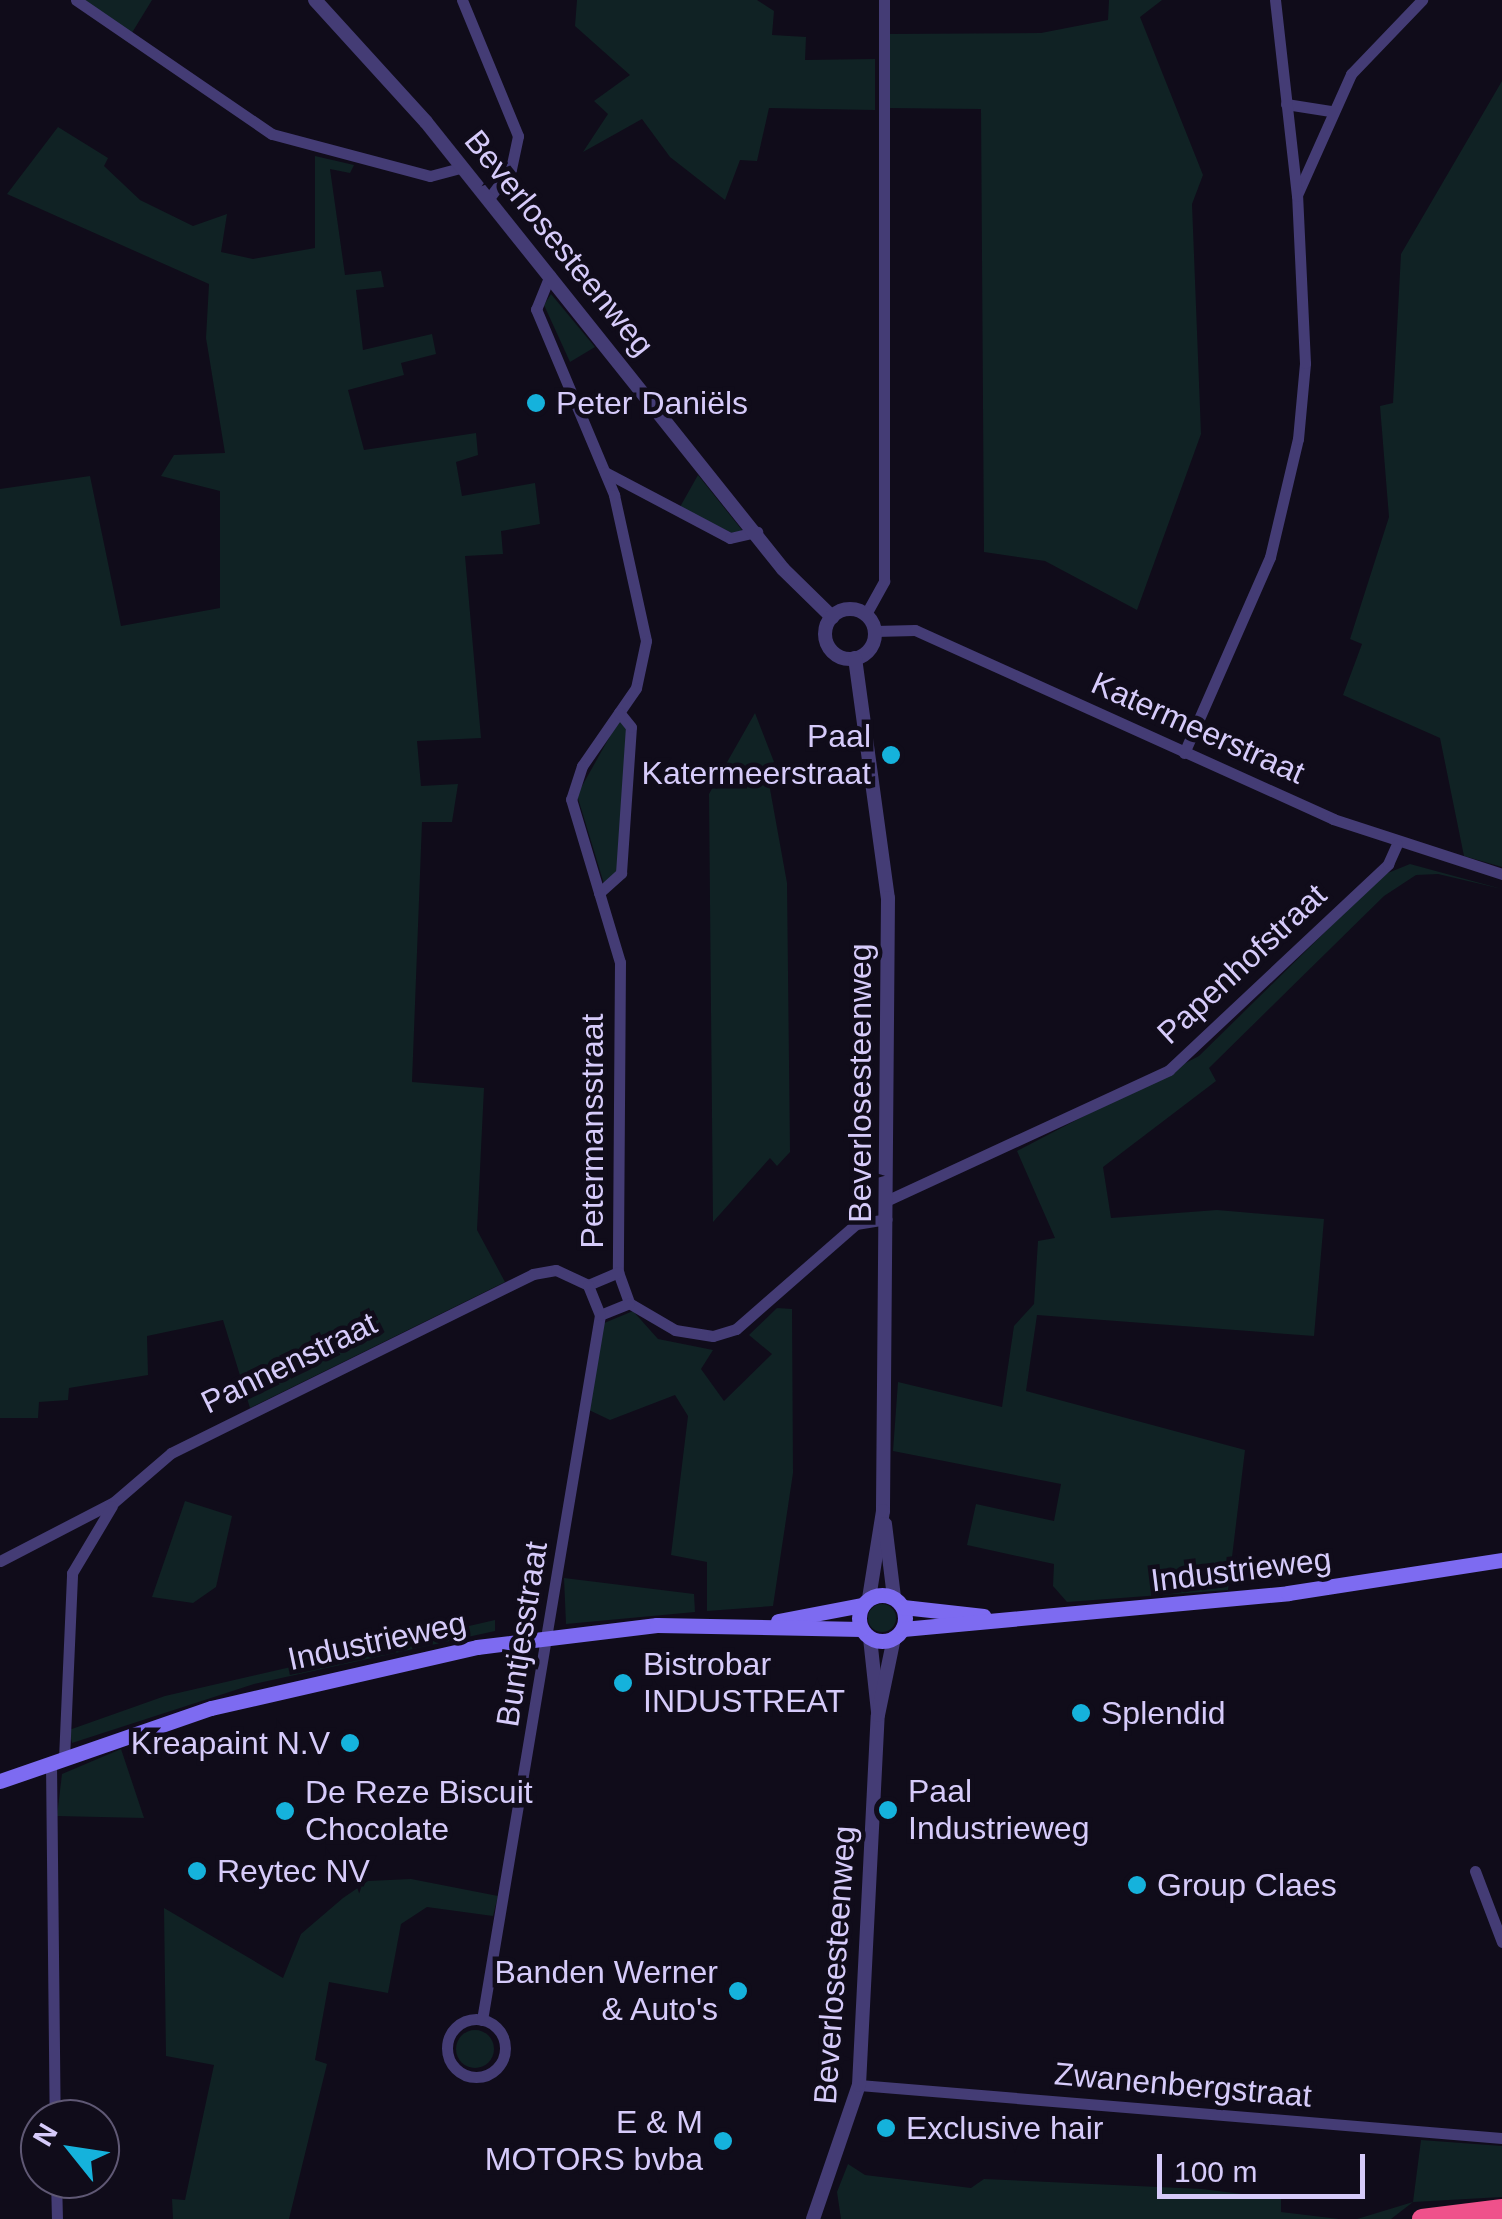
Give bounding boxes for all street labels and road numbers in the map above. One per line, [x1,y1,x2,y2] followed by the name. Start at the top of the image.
[456,122,662,364] street label: Beverlosesteenweg
[1085,664,1311,792] street label: Katermeerstraat
[1150,876,1334,1052] street label: Papenhofstraat
[841,943,879,1223] street label: Beverlosesteenweg
[573,1014,611,1248] street label: Petermansstraat
[195,1304,383,1422] street label: Pannenstraat
[488,1539,556,1729] street label: Buntjesstraat
[1149,1540,1333,1600] street label: Industrieweg
[284,1603,470,1679] street label: Industrieweg
[806,1824,864,2106] street label: Beverlosesteenweg
[1053,2055,1313,2115] street label: Zwanenbergstraat

